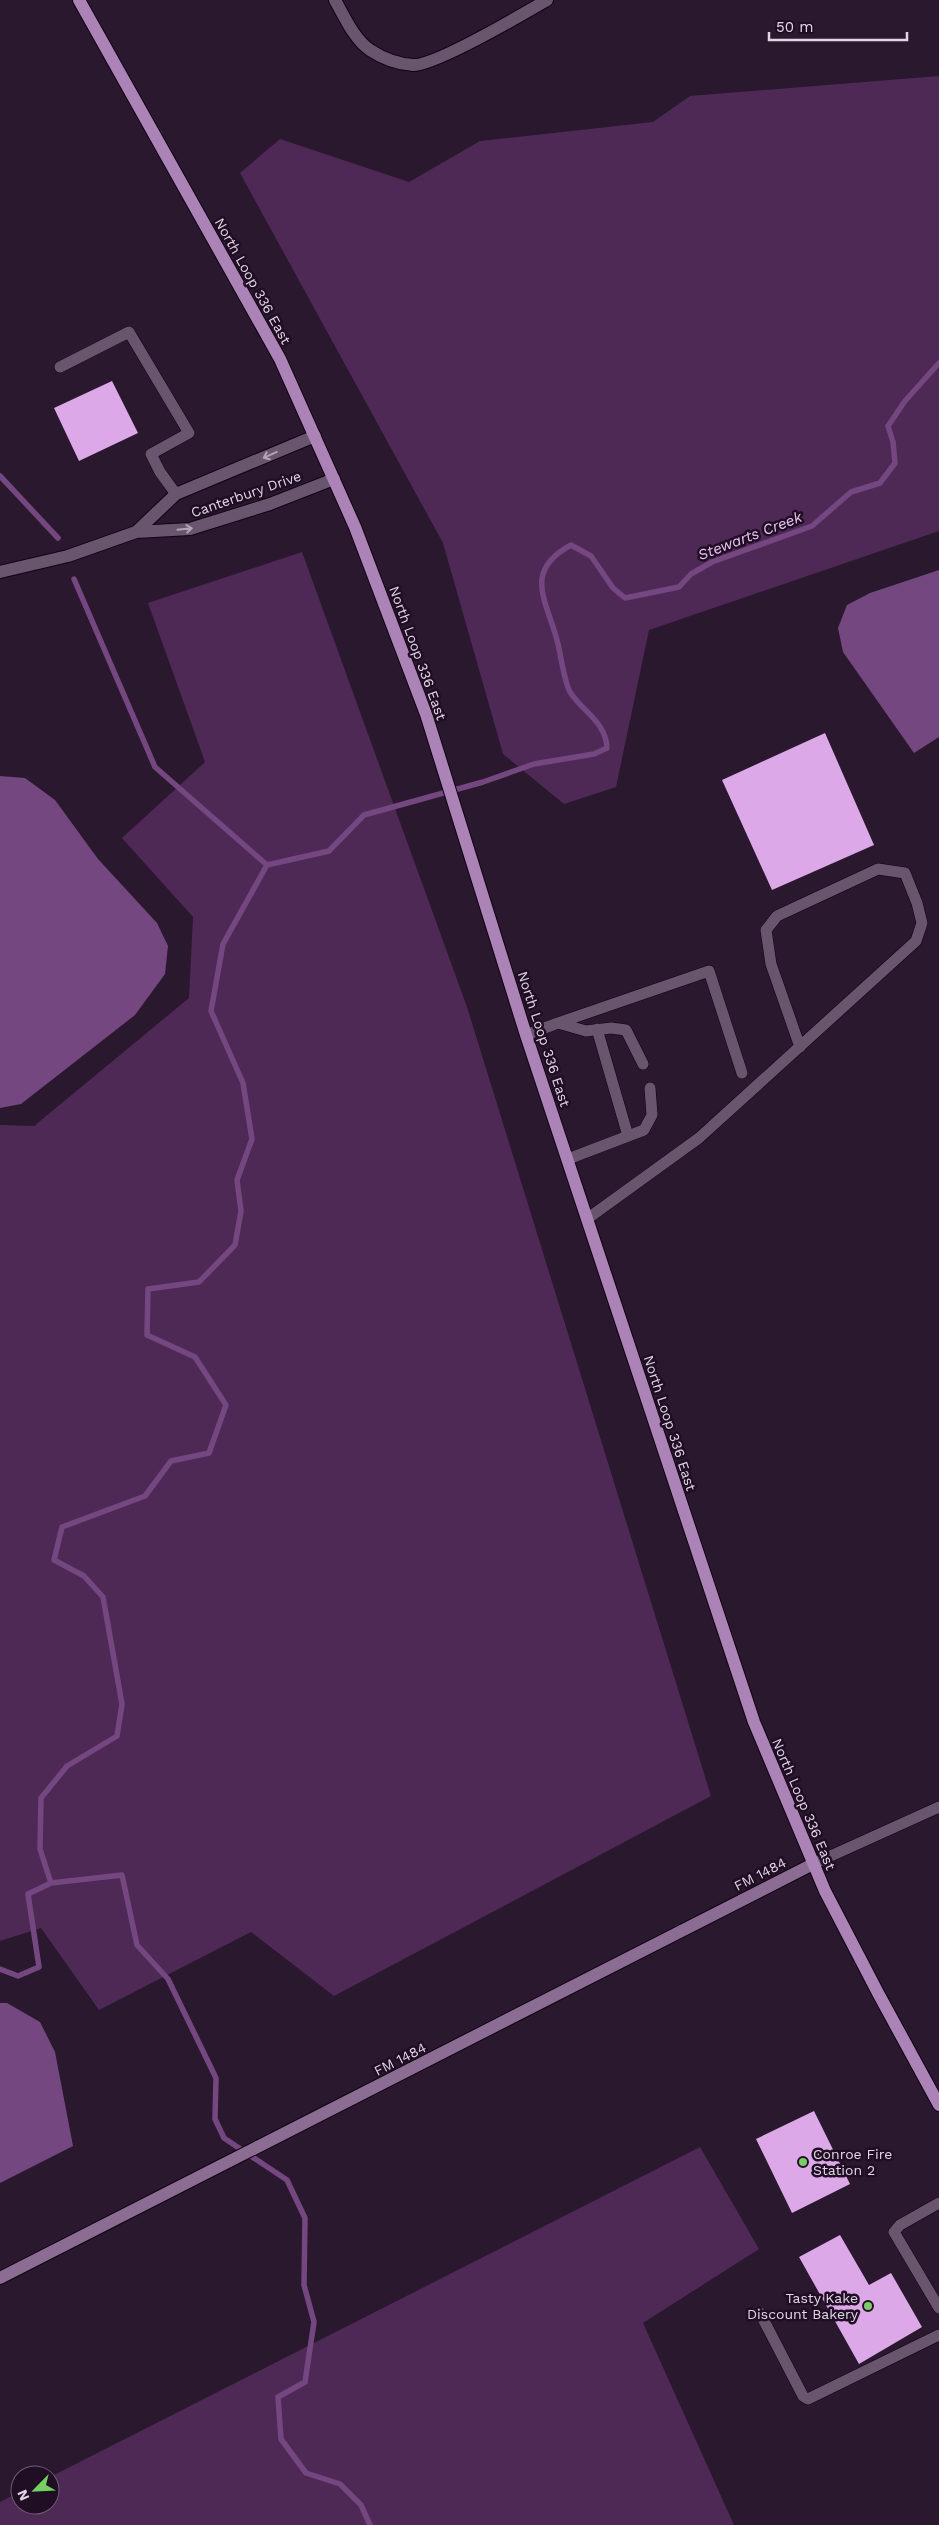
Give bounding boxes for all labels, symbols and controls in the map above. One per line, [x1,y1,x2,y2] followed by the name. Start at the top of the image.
[769,10,906,42] scale bar
[776,18,813,36] text: 50 m
[212,215,294,347] street label: North Loop 336 East
[263,451,278,461] one-way arrow
[189,468,303,520] street label: Canterbury Drive
[695,508,805,564] water label: Stewarts Creek
[176,524,192,534] one-way arrow
[386,584,450,722] street label: North Loop 336 East
[515,969,573,1109] street label: North Loop 336 East
[641,1353,699,1493] street label: North Loop 336 East
[769,1736,839,1872] street label: North Loop 336 East
[731,1854,789,1894] street label: FM 1484
[371,2039,429,2079] street label: FM 1484
[813,2146,892,2178] place label: Conroe Fire Station 2
[797,2156,809,2168] marker: Conroe Fire Station 2
[747,2290,859,2322] place label: Tasty Kake Discount Bakery
[862,2300,874,2312] marker: Tasty Kake Discount Bakery
[10,2465,60,2515] north arrow
[14,2487,33,2503] text: N

